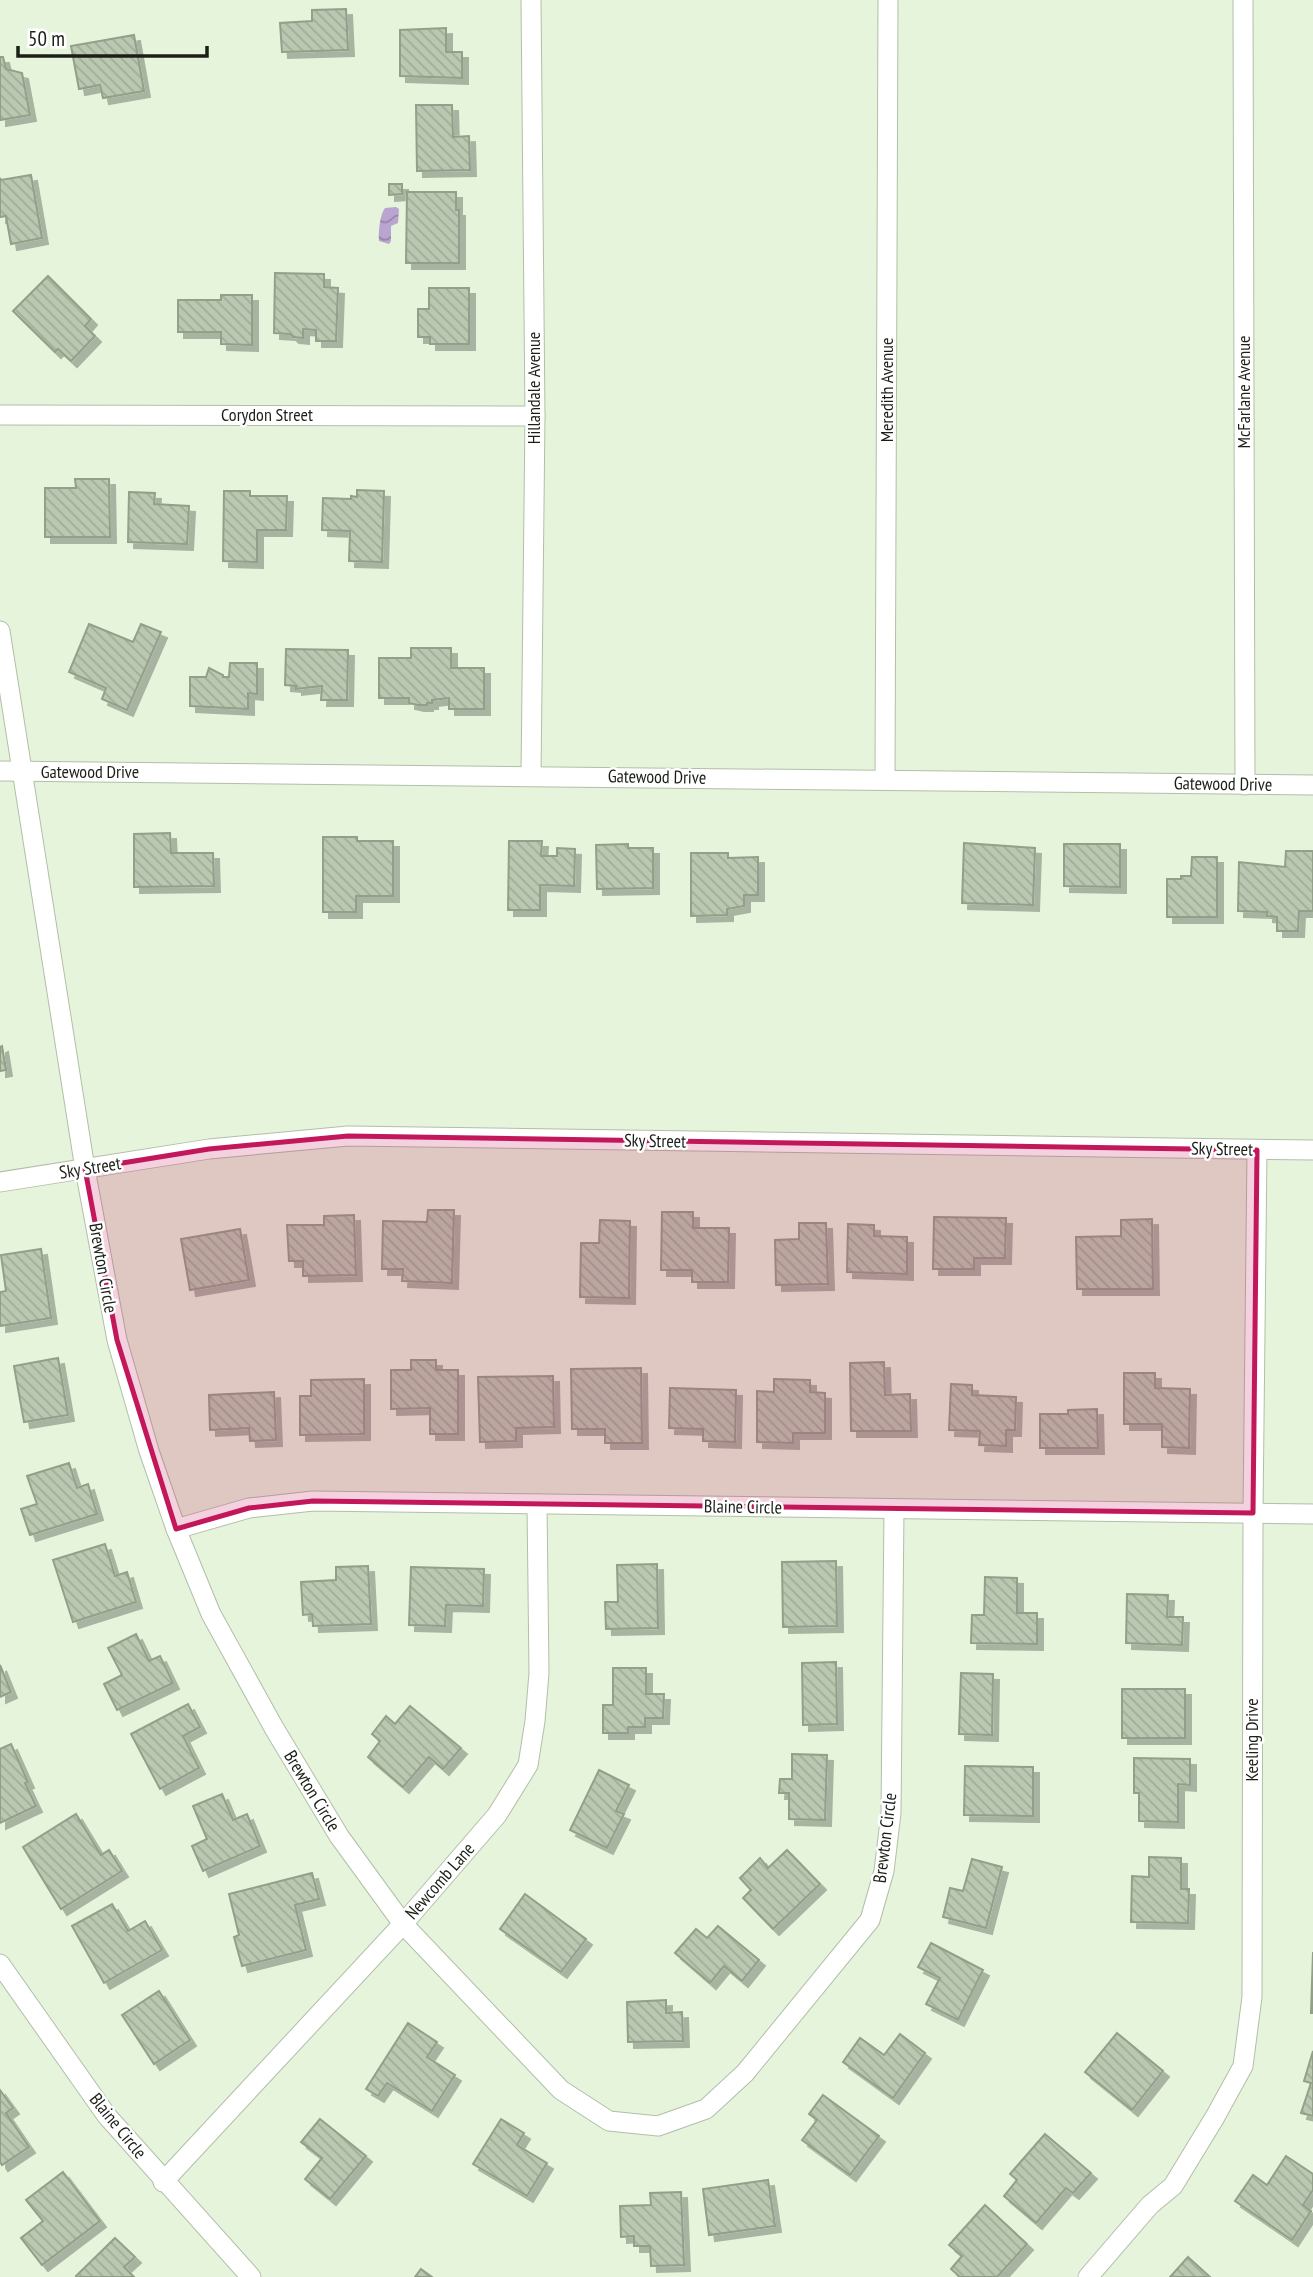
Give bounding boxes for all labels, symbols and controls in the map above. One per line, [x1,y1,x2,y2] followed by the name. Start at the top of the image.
[18,14,206,58] scale bar
[28,25,65,52] text: 50 m
[522,332,545,444] street label: Hillandale Avenue
[1232,335,1255,449] street label: McFarlane Avenue
[875,338,898,442] street label: Meredith Avenue
[221,403,313,426] street label: Corydon Street
[41,760,139,783] street label: Gatewood Drive
[608,764,706,789] street label: Gatewood Drive
[1174,771,1272,796] street label: Gatewood Drive
[624,1128,686,1153] street label: Sky Street
[1191,1136,1253,1161] street label: Sky Street
[57,1151,122,1184] street label: Sky Street
[84,1221,123,1315] street label: Brewton Circle
[704,1494,782,1519] street label: Blaine Circle
[1240,1698,1263,1782] street label: Keeling Drive
[279,1746,346,1836] street label: Brewton Circle
[868,1792,901,1884] street label: Brewton Circle
[400,1837,479,1924] street label: Newcomb Lane
[85,2088,152,2163] street label: Blaine Circle

